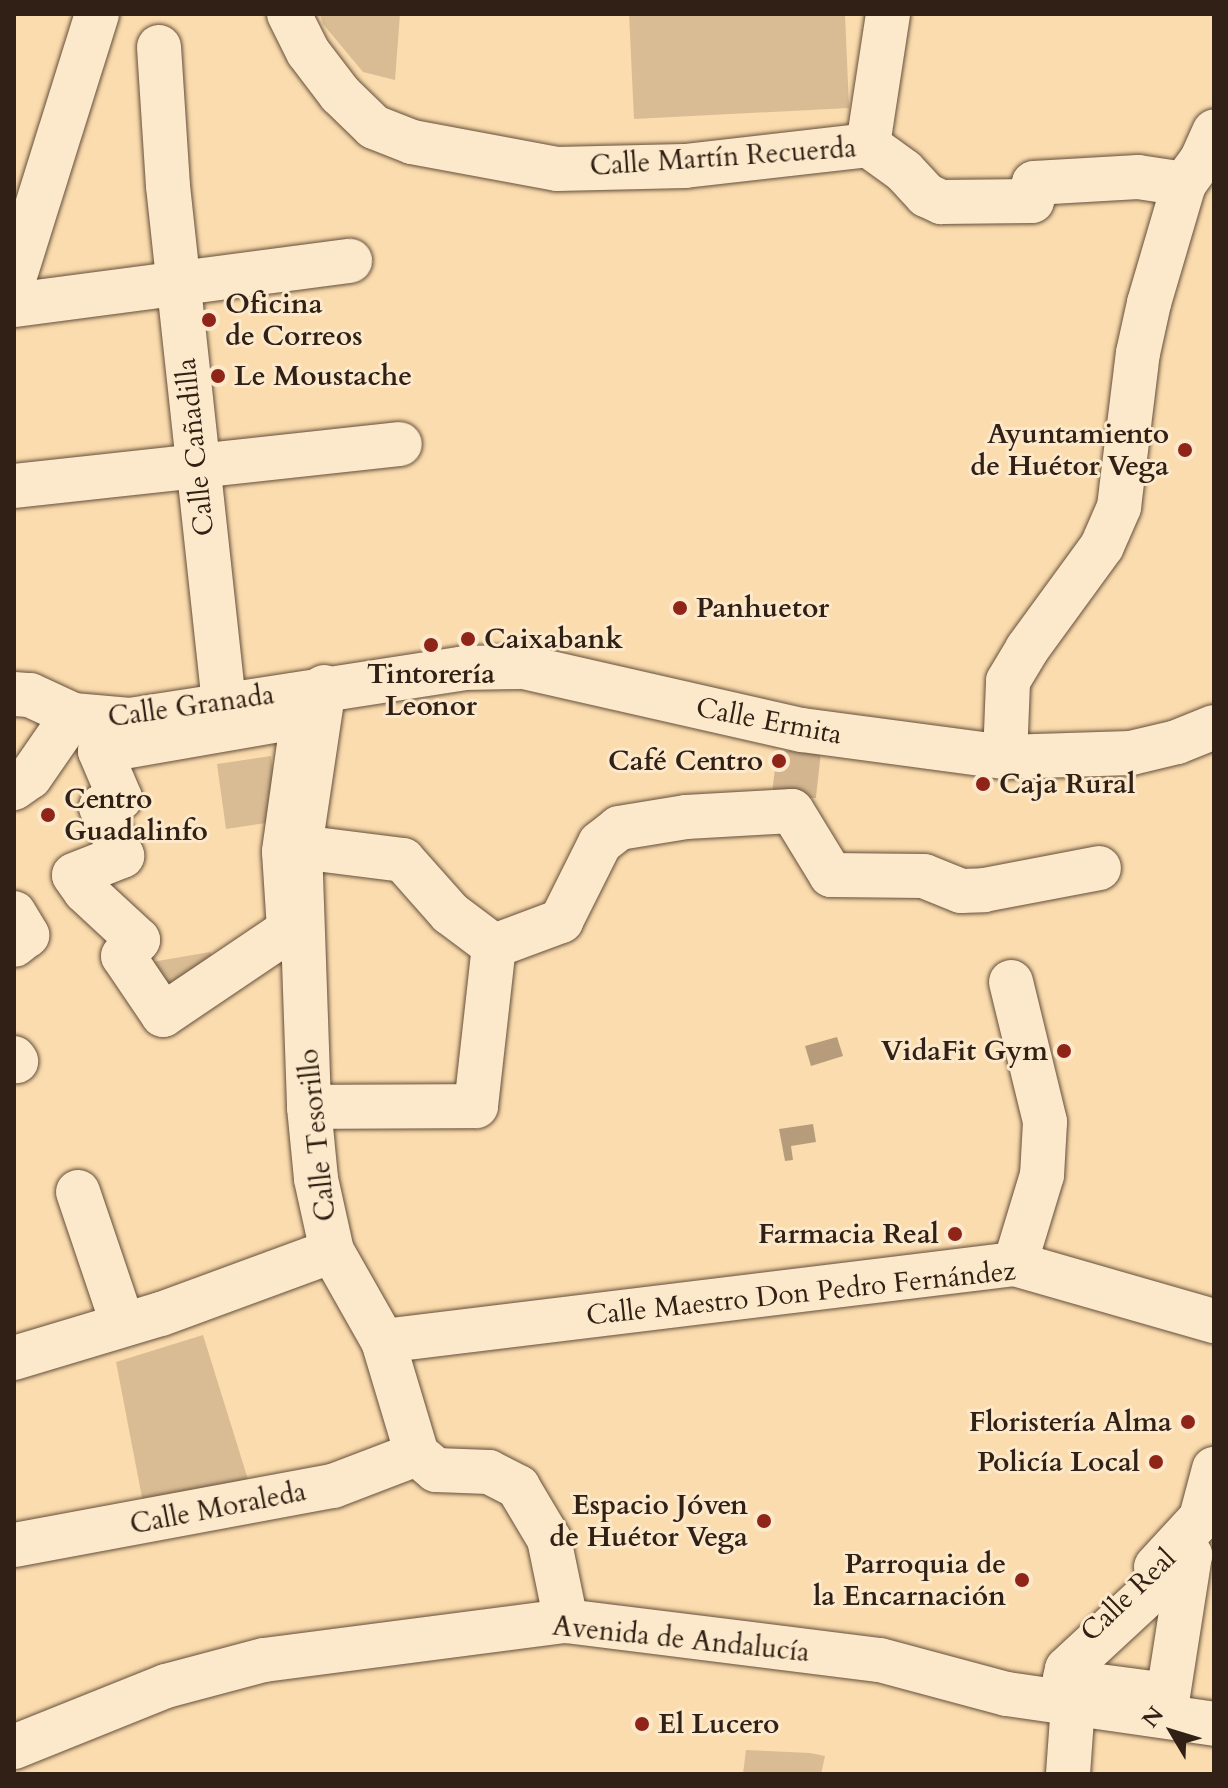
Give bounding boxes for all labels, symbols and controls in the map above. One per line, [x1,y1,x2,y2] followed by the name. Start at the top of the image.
[589,131,857,183] street label: Calle Martín Recuerda
[225,287,363,353] place label: Oficina de Correos
[200,311,218,329] marker: Oficina de Correos
[169,356,221,538] street label: Calle Cañadilla
[234,359,412,393] place label: Le Moustache
[209,367,227,385] marker: Le Moustache
[970,417,1169,483] place label: Ayuntamiento de Huétor Vega
[1176,441,1194,459] marker: Ayuntamiento de Huétor Vega
[696,591,829,625] place label: Panhuetor
[671,599,689,617] marker: Panhuetor
[484,622,623,656] place label: Caixabank
[459,630,477,648] marker: Caixabank
[422,636,440,654] marker: Tintorería Leonor
[367,657,495,723] place label: Tintorería Leonor
[106,678,276,734] street label: Calle Granada
[693,690,845,752] street label: Calle Ermita
[608,744,763,778] place label: Café Centro
[770,752,788,770] marker: Café Centro
[999,767,1135,801] place label: Caja Rural
[974,775,992,793] marker: Caja Rural
[64,782,208,848] place label: Centro Guadalinfo
[39,806,57,824] marker: Centro Guadalinfo
[881,1034,1048,1068] place label: VidaFit Gym
[1055,1042,1073,1060] marker: VidaFit Gym
[291,1047,343,1223] street label: Calle Tesorillo
[758,1217,939,1251] place label: Farmacia Real
[946,1225,964,1243] marker: Farmacia Real
[585,1254,1017,1332] street label: Calle Maestro Don Pedro Fernández
[969,1405,1172,1439] place label: Floristería Alma
[1179,1413,1197,1431] marker: Floristería Alma
[977,1445,1140,1479] place label: Policía Local
[1147,1453,1165,1471] marker: Policía Local
[127,1474,309,1542] street label: Calle Moraleda
[549,1488,748,1554] place label: Espacio Jóven de Huétor Vega
[755,1512,773,1530] marker: Espacio Jóven de Huétor Vega
[1073,1541,1183,1649] street label: Calle Real
[813,1547,1006,1613] place label: Parroquia de la Encarnación
[1013,1571,1031,1589] marker: Parroquia de la Encarnación
[551,1609,811,1669] street label: Avenida de Andalucía
[1132,1692,1212,1772] north arrow
[1135,1700,1171,1734] text: N
[658,1707,779,1741] place label: El Lucero
[633,1715,651,1733] marker: El Lucero

